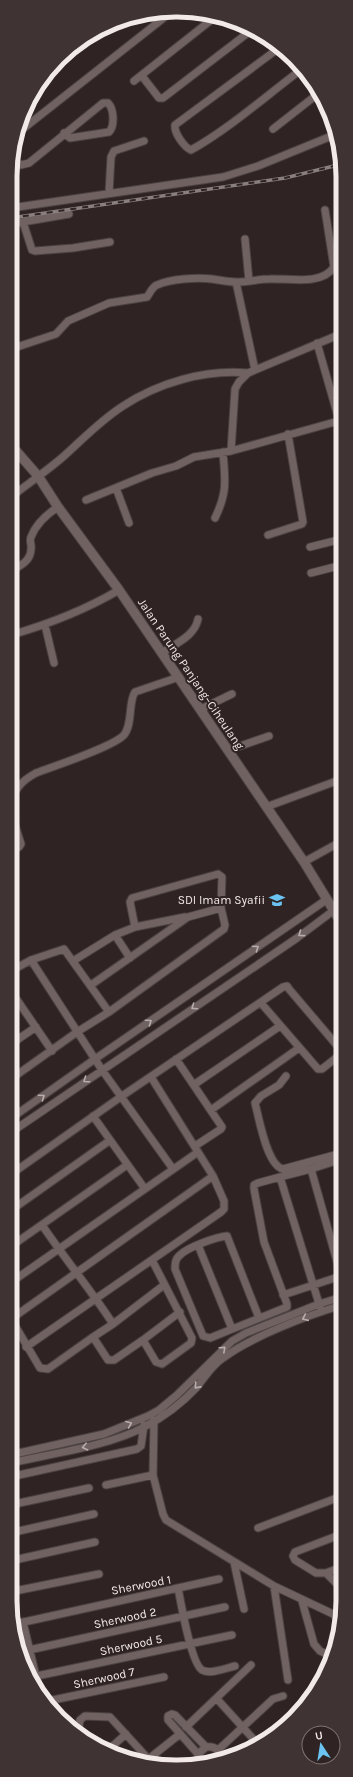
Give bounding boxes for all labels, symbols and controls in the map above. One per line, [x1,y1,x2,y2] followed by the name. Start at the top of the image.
[135,596,247,752] street label: Jalan Parung Panjang–Ciheulang
[268,891,286,909] school or university icon: SDI Imam Syafii
[178,893,265,907] place label: SDI Imam Syafii
[299,929,306,936] one-way arrow
[252,945,259,953] one-way arrow
[191,1002,198,1010] one-way arrow
[144,1020,151,1027] one-way arrow
[84,1075,91,1082] one-way arrow
[38,1094,45,1101] one-way arrow
[302,1313,310,1321] one-way arrow
[218,1346,226,1353] one-way arrow
[194,1381,201,1389] one-way arrow
[124,1421,132,1429] one-way arrow
[82,1442,88,1450] one-way arrow
[110,1572,172,1598] street label: Sherwood 1
[92,1605,158,1631] street label: Sherwood 2
[98,1632,164,1658] street label: Sherwood 5
[72,1665,136,1691] street label: Sherwood 7
[301,1725,341,1765] north arrow
[314,1729,324,1743] text: U

